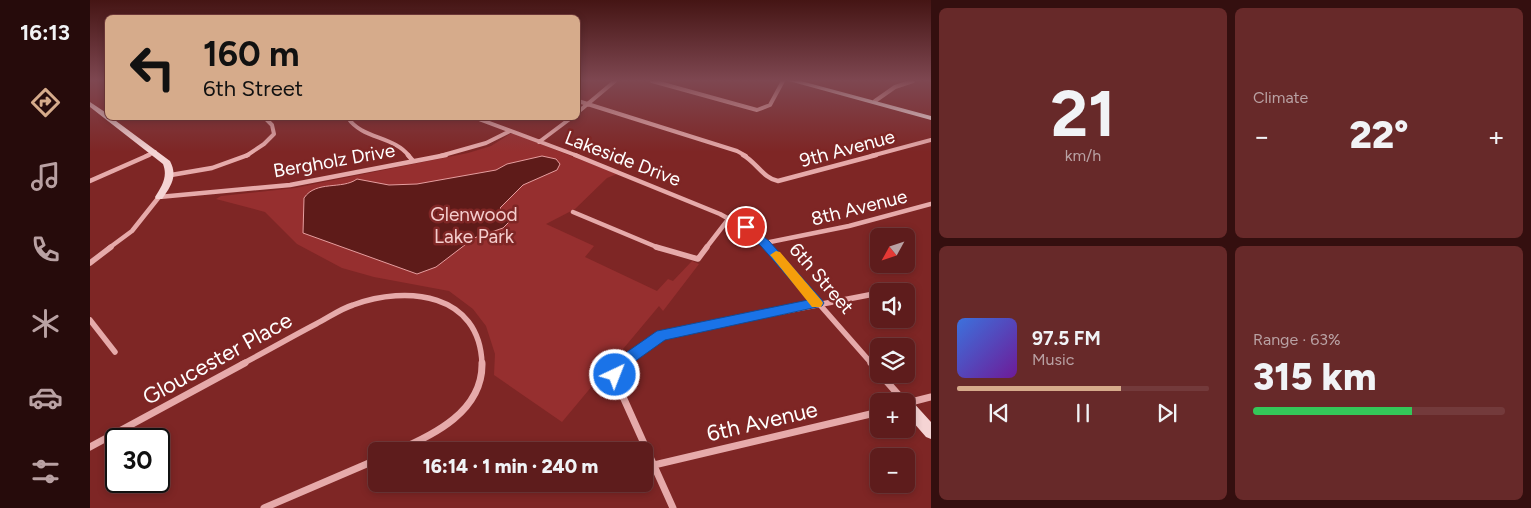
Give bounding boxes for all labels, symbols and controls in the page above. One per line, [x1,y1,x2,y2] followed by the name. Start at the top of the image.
[20,19,70,46] text: 16:13
[203,33,300,75] text: 160 m
[120,35,185,100] icon: left
[1050,74,1116,152] text: 21
[203,75,303,102] text: 6th Street
[28,85,63,120] icon: directions
[1253,88,1308,107] text: Climate
[1349,112,1409,158] text: 22°
[1253,119,1270,153] text: −
[1488,119,1505,153] text: +
[797,125,897,172] street label: 9th Avenue
[562,126,684,191] street label: Lakeside Drive
[271,138,397,183] street label: Bergholz Drive
[1065,146,1101,165] text: km/h
[28,159,63,194] icon: music
[809,184,910,231] street label: 8th Avenue
[430,203,518,248] park label: Glenwood Lake Park
[725,206,767,248] pin
[732,213,760,241] icon: arrive
[870,228,915,272] north arrow
[870,228,915,493] map controls
[28,232,63,267] icon: phone
[785,238,859,318] street label: 6th Street
[870,283,915,328] button: sound
[28,306,63,341] icon: climate
[138,306,297,411] street label: Gloucester Place
[1032,327,1101,350] text: 97.5 FM
[1253,330,1341,349] text: Range · 63%
[870,338,915,383] button: layers
[588,348,640,400] position arrow
[1032,350,1074,369] text: Music
[1253,354,1376,400] text: 315 km
[28,380,63,415] icon: car
[870,393,915,438] button: +
[704,396,820,447] street label: 6th Avenue
[985,399,1013,427] icon: previous
[1069,399,1097,427] icon: pause
[1153,399,1181,427] icon: next
[105,428,170,493] speed limit sign: 30
[870,448,915,493] button: −
[28,454,63,489] icon: filters
[423,455,598,478] text: 16:14 · 1 min · 240 m

